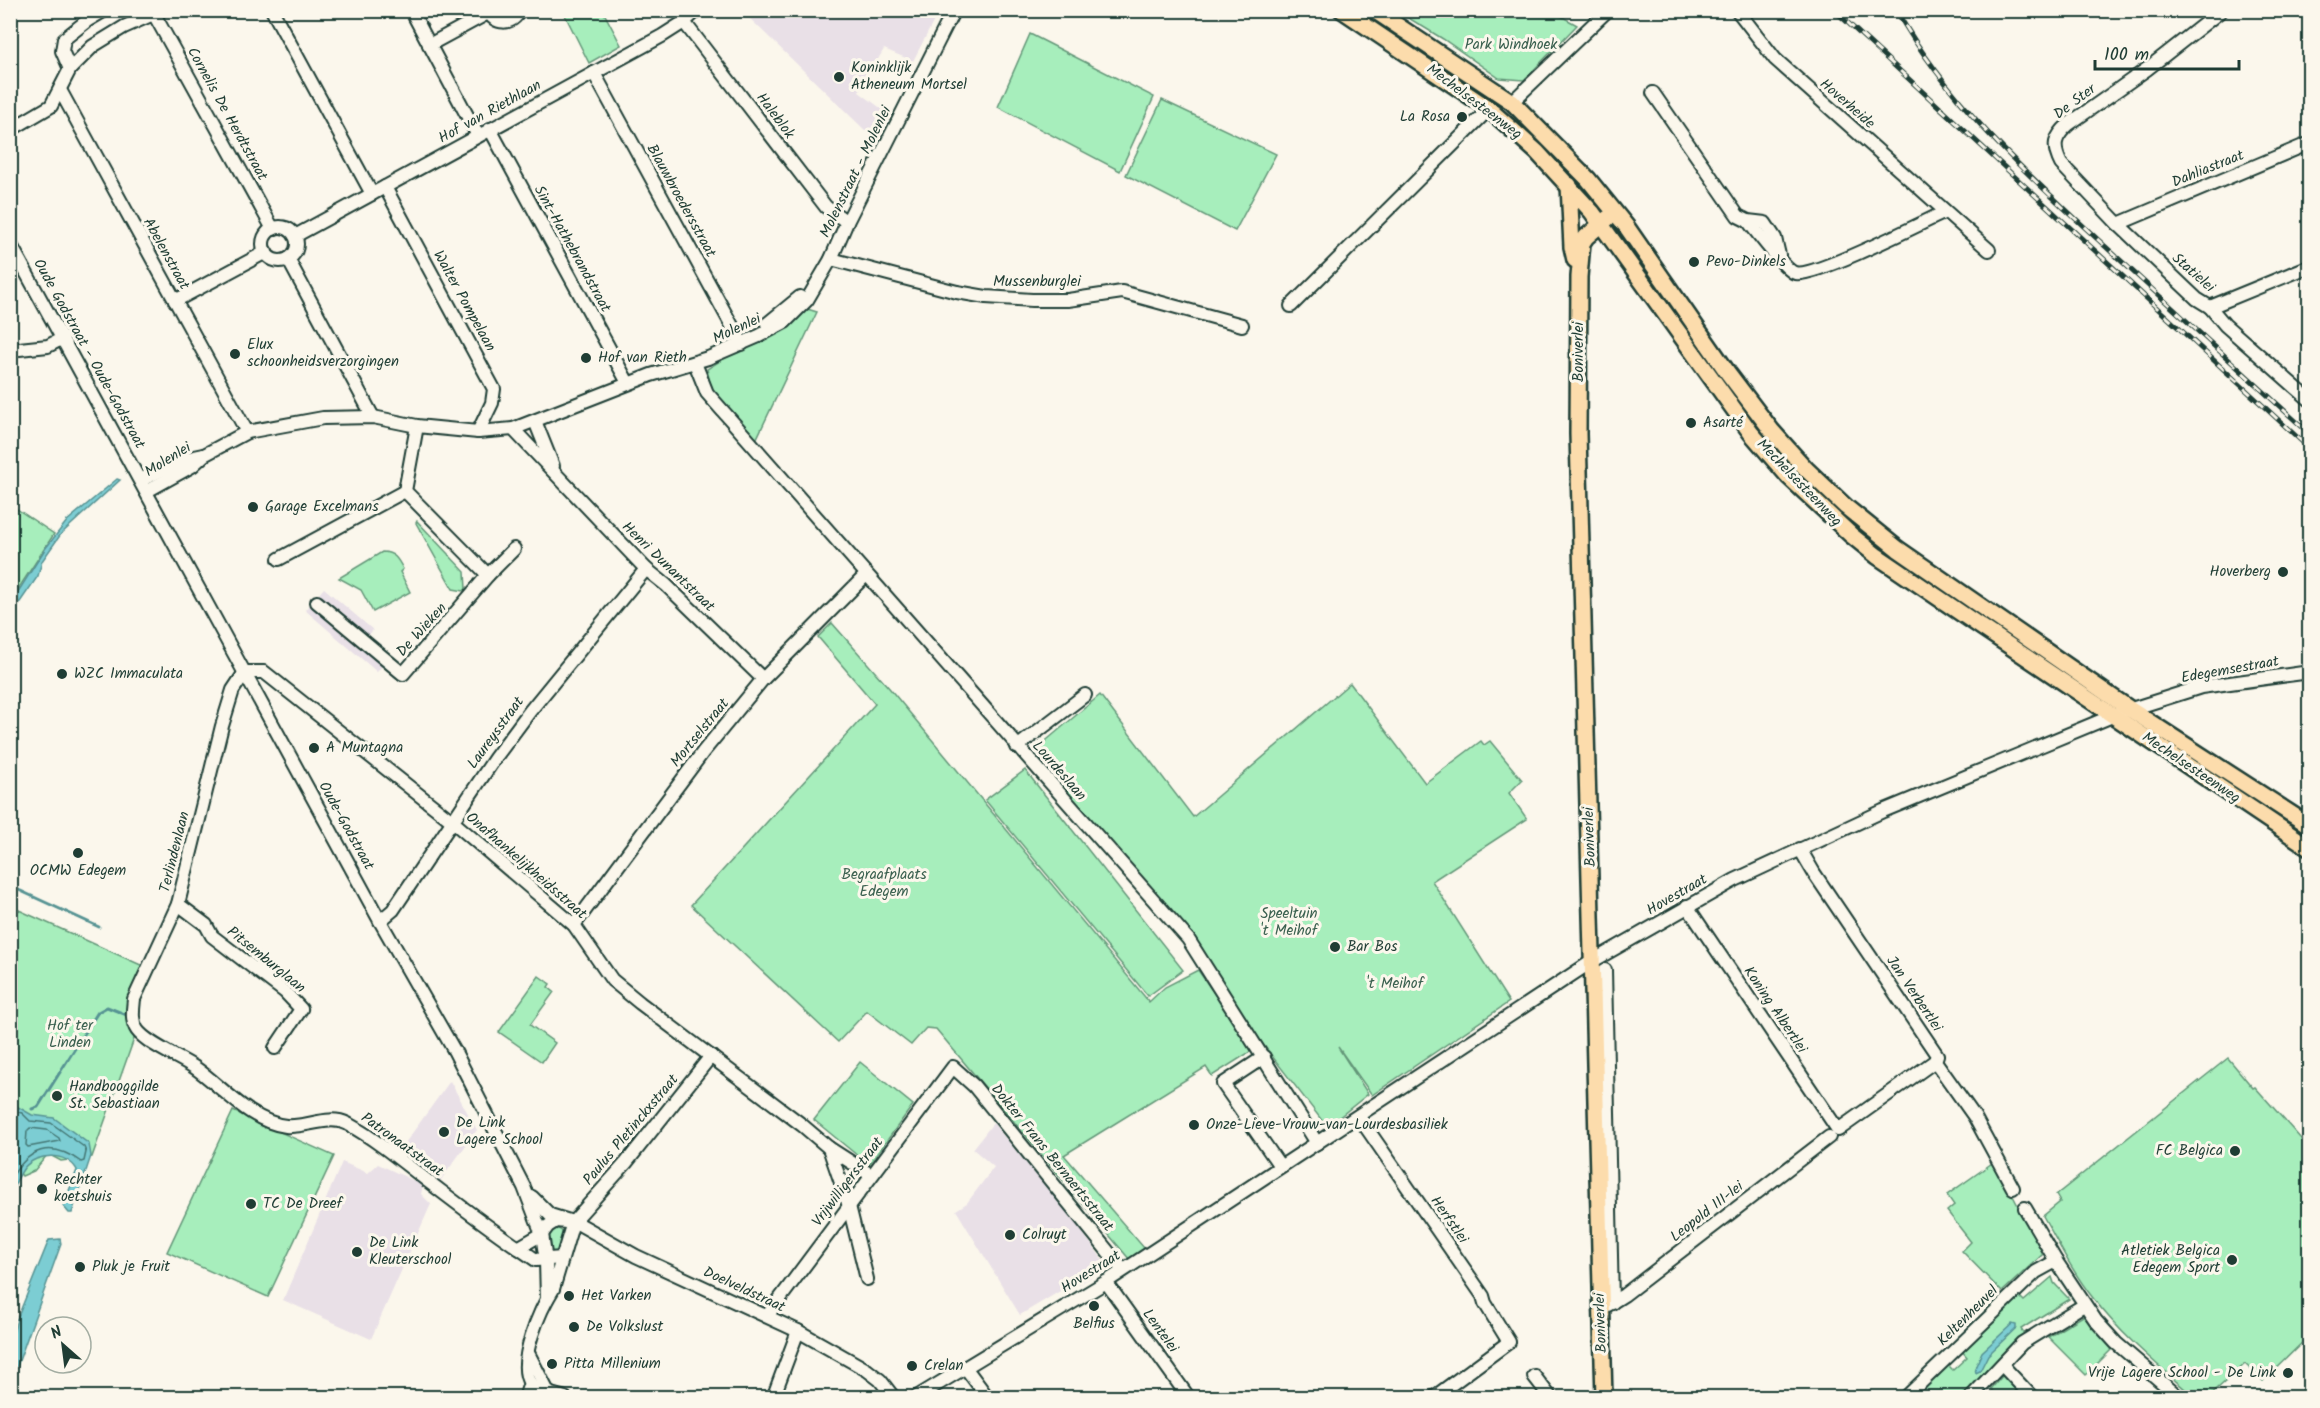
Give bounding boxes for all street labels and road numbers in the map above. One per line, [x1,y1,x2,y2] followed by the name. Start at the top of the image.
[180,43,274,185] street label: Cornelis De Herdtstraat
[1421,58,1527,146] street label: Mechelsesteenweg
[1814,73,1881,135] street label: Hoverheide
[434,74,546,150] street label: Hof van Riethlaan
[2049,77,2102,126] street label: De Ster
[750,88,801,145] street label: Haleblok
[814,101,899,242] street label: Molenstraat - Molenlei
[640,140,722,262] street label: Blauwbroedersstraat
[2168,144,2248,194] street label: Dahliastraat
[527,181,617,317] street label: Sint-Hathebrandstraat
[136,214,196,295] street label: Abelenstraat
[426,246,502,356] street label: Walter Pompelaan
[2166,247,2221,300] street label: Statielei
[27,255,151,454] street label: Oude Godstraat - Oude-Godstraat
[993,270,1082,294] street label: Mussenburglei
[709,307,766,351] street label: Molenlei
[1567,321,1591,382] street label: Boniverlei
[1751,433,1847,533] street label: Mechelsesteenweg
[140,436,197,484] street label: Molenlei
[616,516,720,618] street label: Henri Dunantstraat
[391,597,453,663] street label: De Wieken
[2179,650,2281,690] street label: Edegemsestraat
[461,692,531,774] street label: Laureysstraat
[664,693,736,773] street label: Mortselstraat
[2137,726,2245,810] street label: Mechelsesteenweg
[1026,735,1092,807] street label: Lourdeslaan
[312,777,380,875] street label: Oude-Godstraat
[1577,805,1603,867] street label: Boniverlei
[460,806,592,926] street label: Onafhankelijkheidsstraat
[153,809,197,895] street label: Terlindenlaan
[1642,868,1712,922] street label: Hovestraat
[221,921,311,999] street label: Pitsemburglaan
[1880,951,1949,1038] street label: Jan Verbertlei
[1737,962,1814,1060] street label: Koning Albertlei
[577,1069,685,1191] street label: Paulus Pletinckxstraat
[985,1079,1120,1237] street label: Dokter Frans Bernaertsstraat
[355,1107,449,1184] street label: Patronaatstraat
[806,1132,890,1232] street label: Vrijwilligersstraat
[1665,1175,1750,1248] street label: Leopold III-lei
[1424,1191,1475,1250] street label: Herfstlei
[1056,1244,1126,1300] street label: Hovestraat
[699,1260,789,1320] street label: Doelveldstraat
[1932,1279,2005,1352] street label: Keltenheuvel
[1588,1291,1614,1353] street label: Boniverlei
[1136,1304,1185,1359] street label: Lentelei

